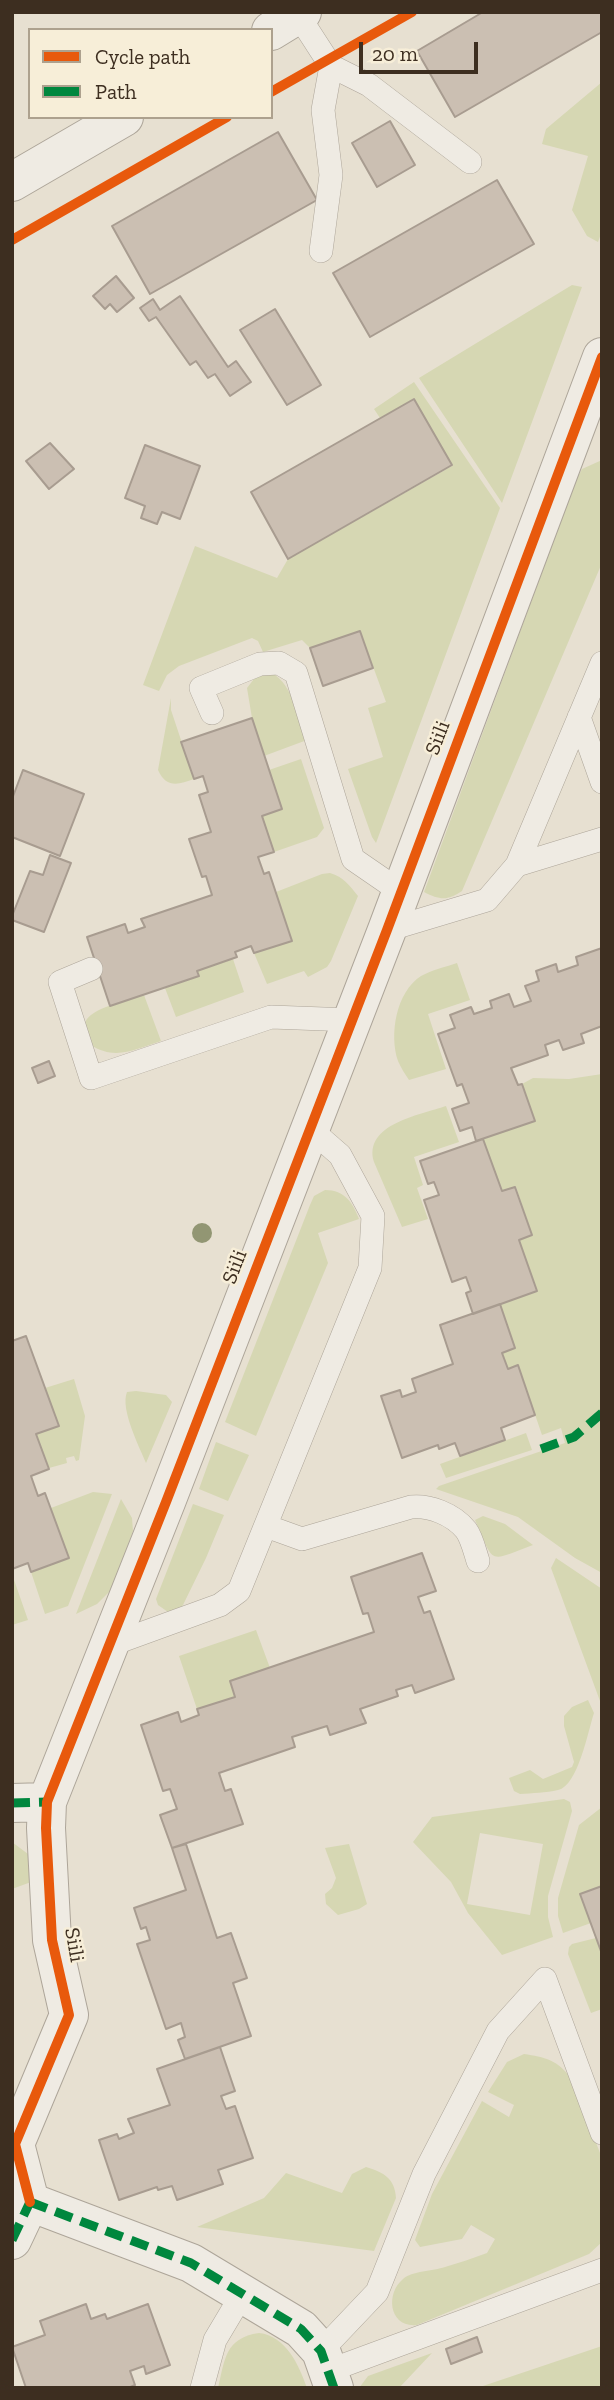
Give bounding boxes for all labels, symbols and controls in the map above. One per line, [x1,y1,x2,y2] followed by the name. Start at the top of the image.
[28,28,273,119] legend
[362,28,481,72] scale bar
[372,41,418,66] text: 20 m
[95,44,190,69] text: Cycle path
[95,79,137,104] text: Path
[420,717,456,759] street label: Siili
[217,1246,253,1288] street label: Siili
[59,1926,89,1964] street label: Siili

